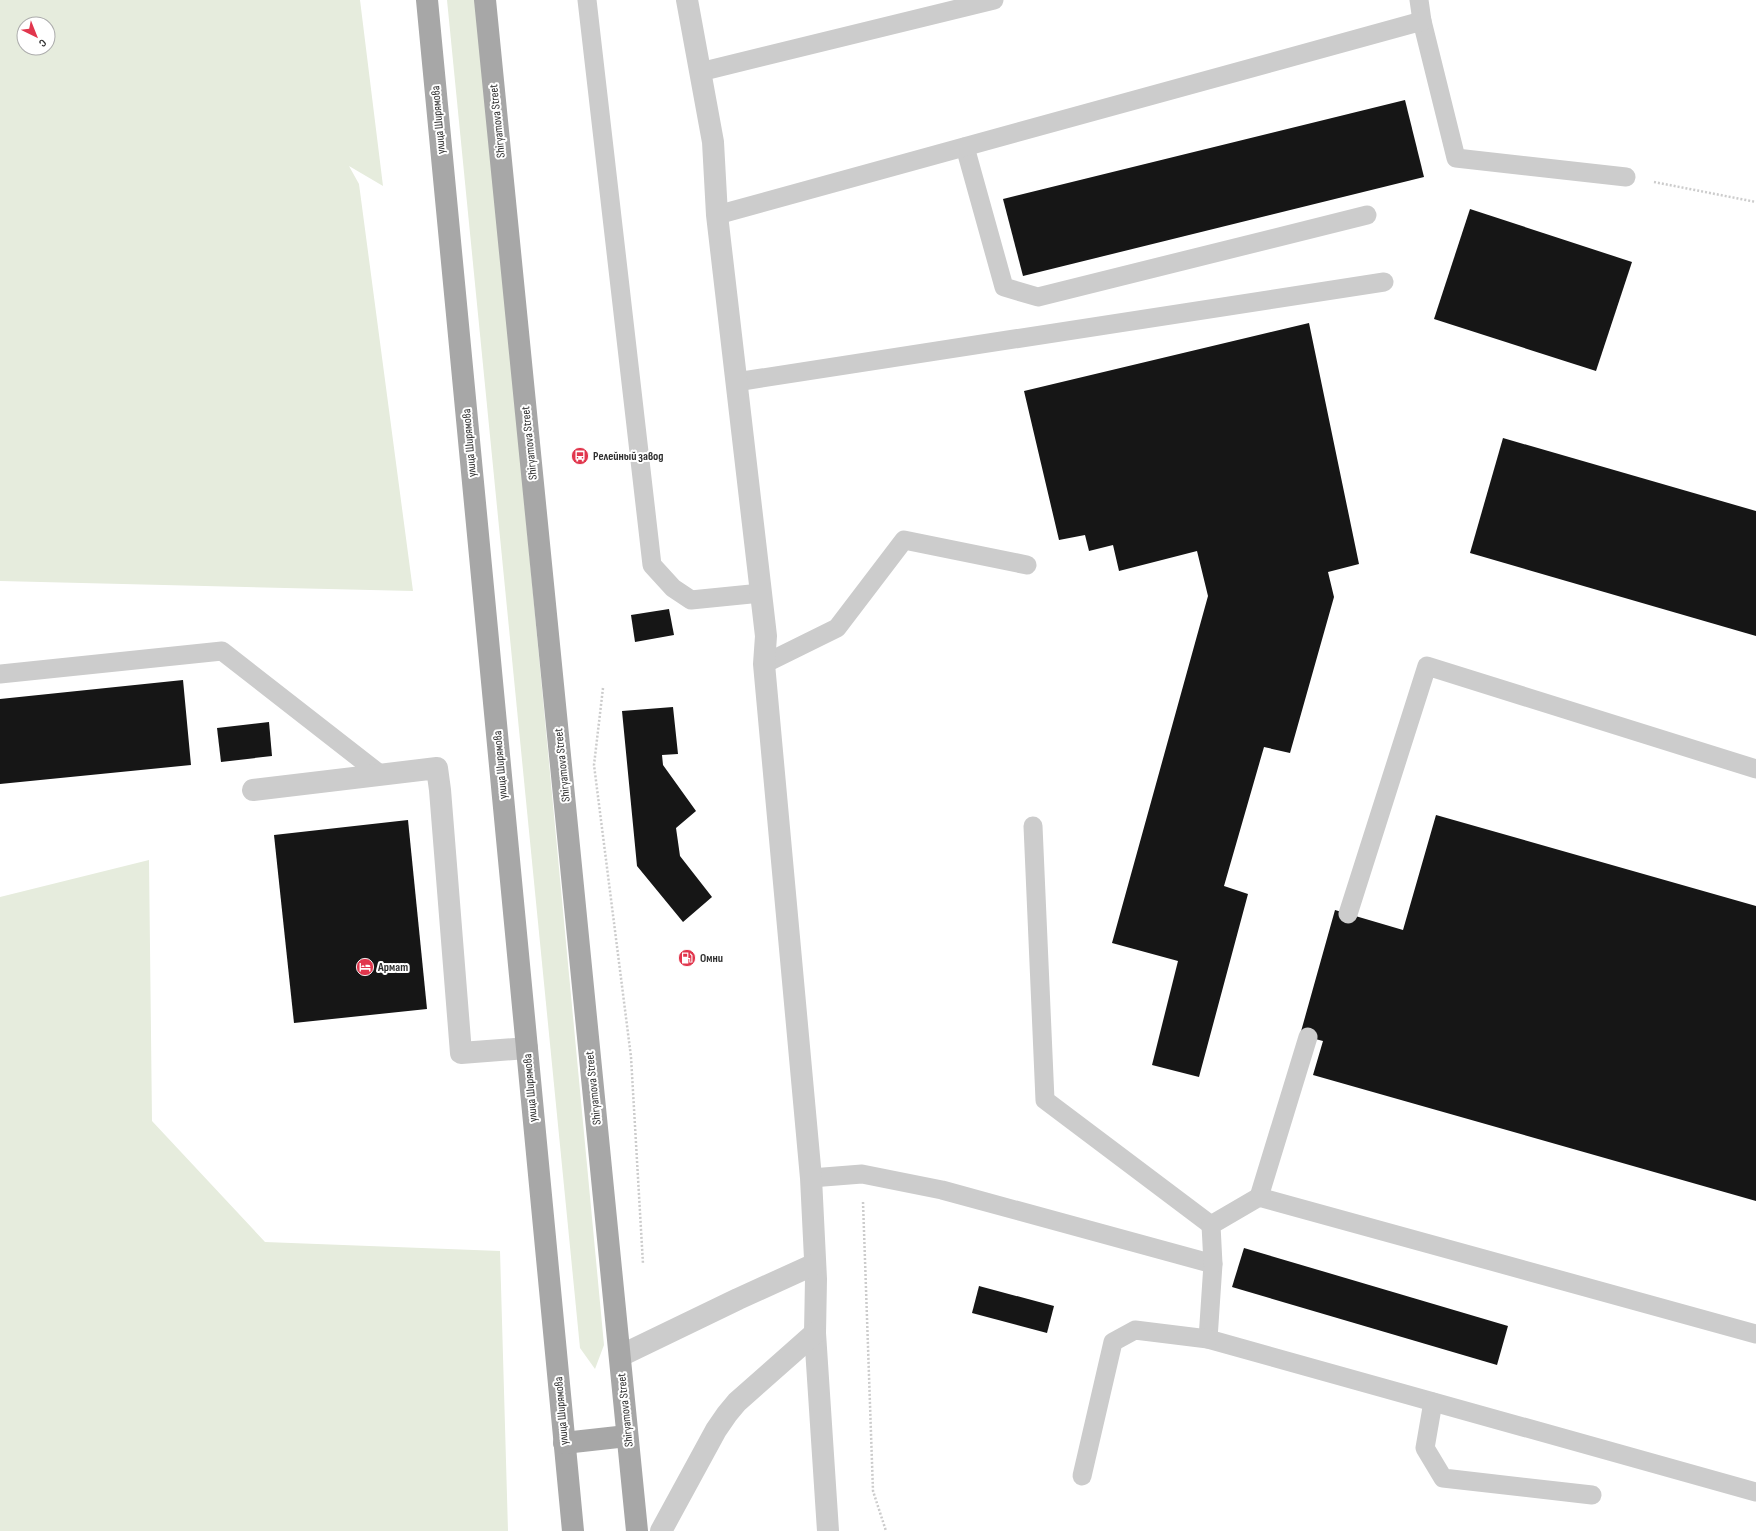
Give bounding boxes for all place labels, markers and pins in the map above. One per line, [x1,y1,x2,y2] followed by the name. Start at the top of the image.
[570,446,590,466] bus stop icon: Релейный завод
[593,449,664,464] place label: Релейный завод
[677,948,697,968] fuel station icon: Омни
[700,951,723,966] place label: Омни
[355,957,375,977] hotel icon: Армат
[377,960,408,975] place label: Армат

